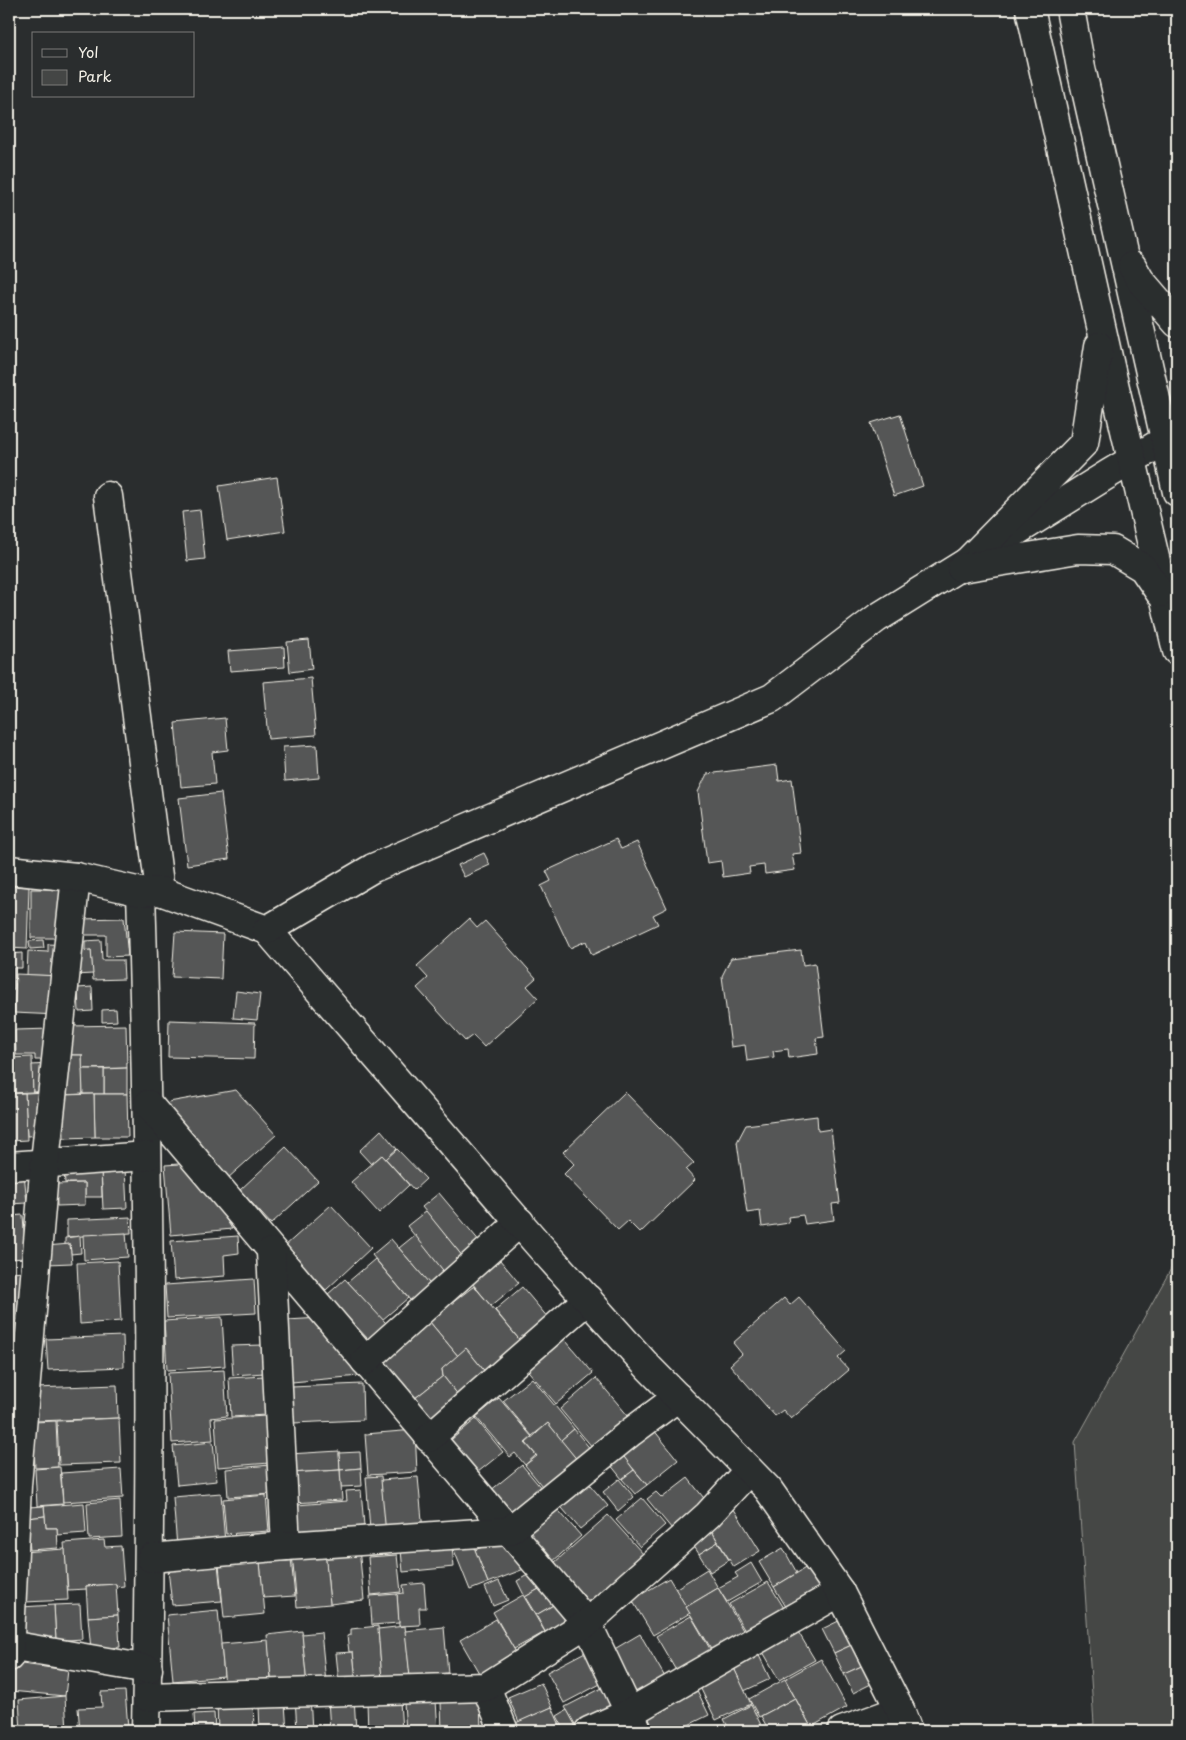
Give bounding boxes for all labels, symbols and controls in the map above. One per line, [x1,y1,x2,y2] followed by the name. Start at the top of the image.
[32,32,195,98] legend
[78,40,99,63] text: Yol
[78,64,112,87] text: Park

